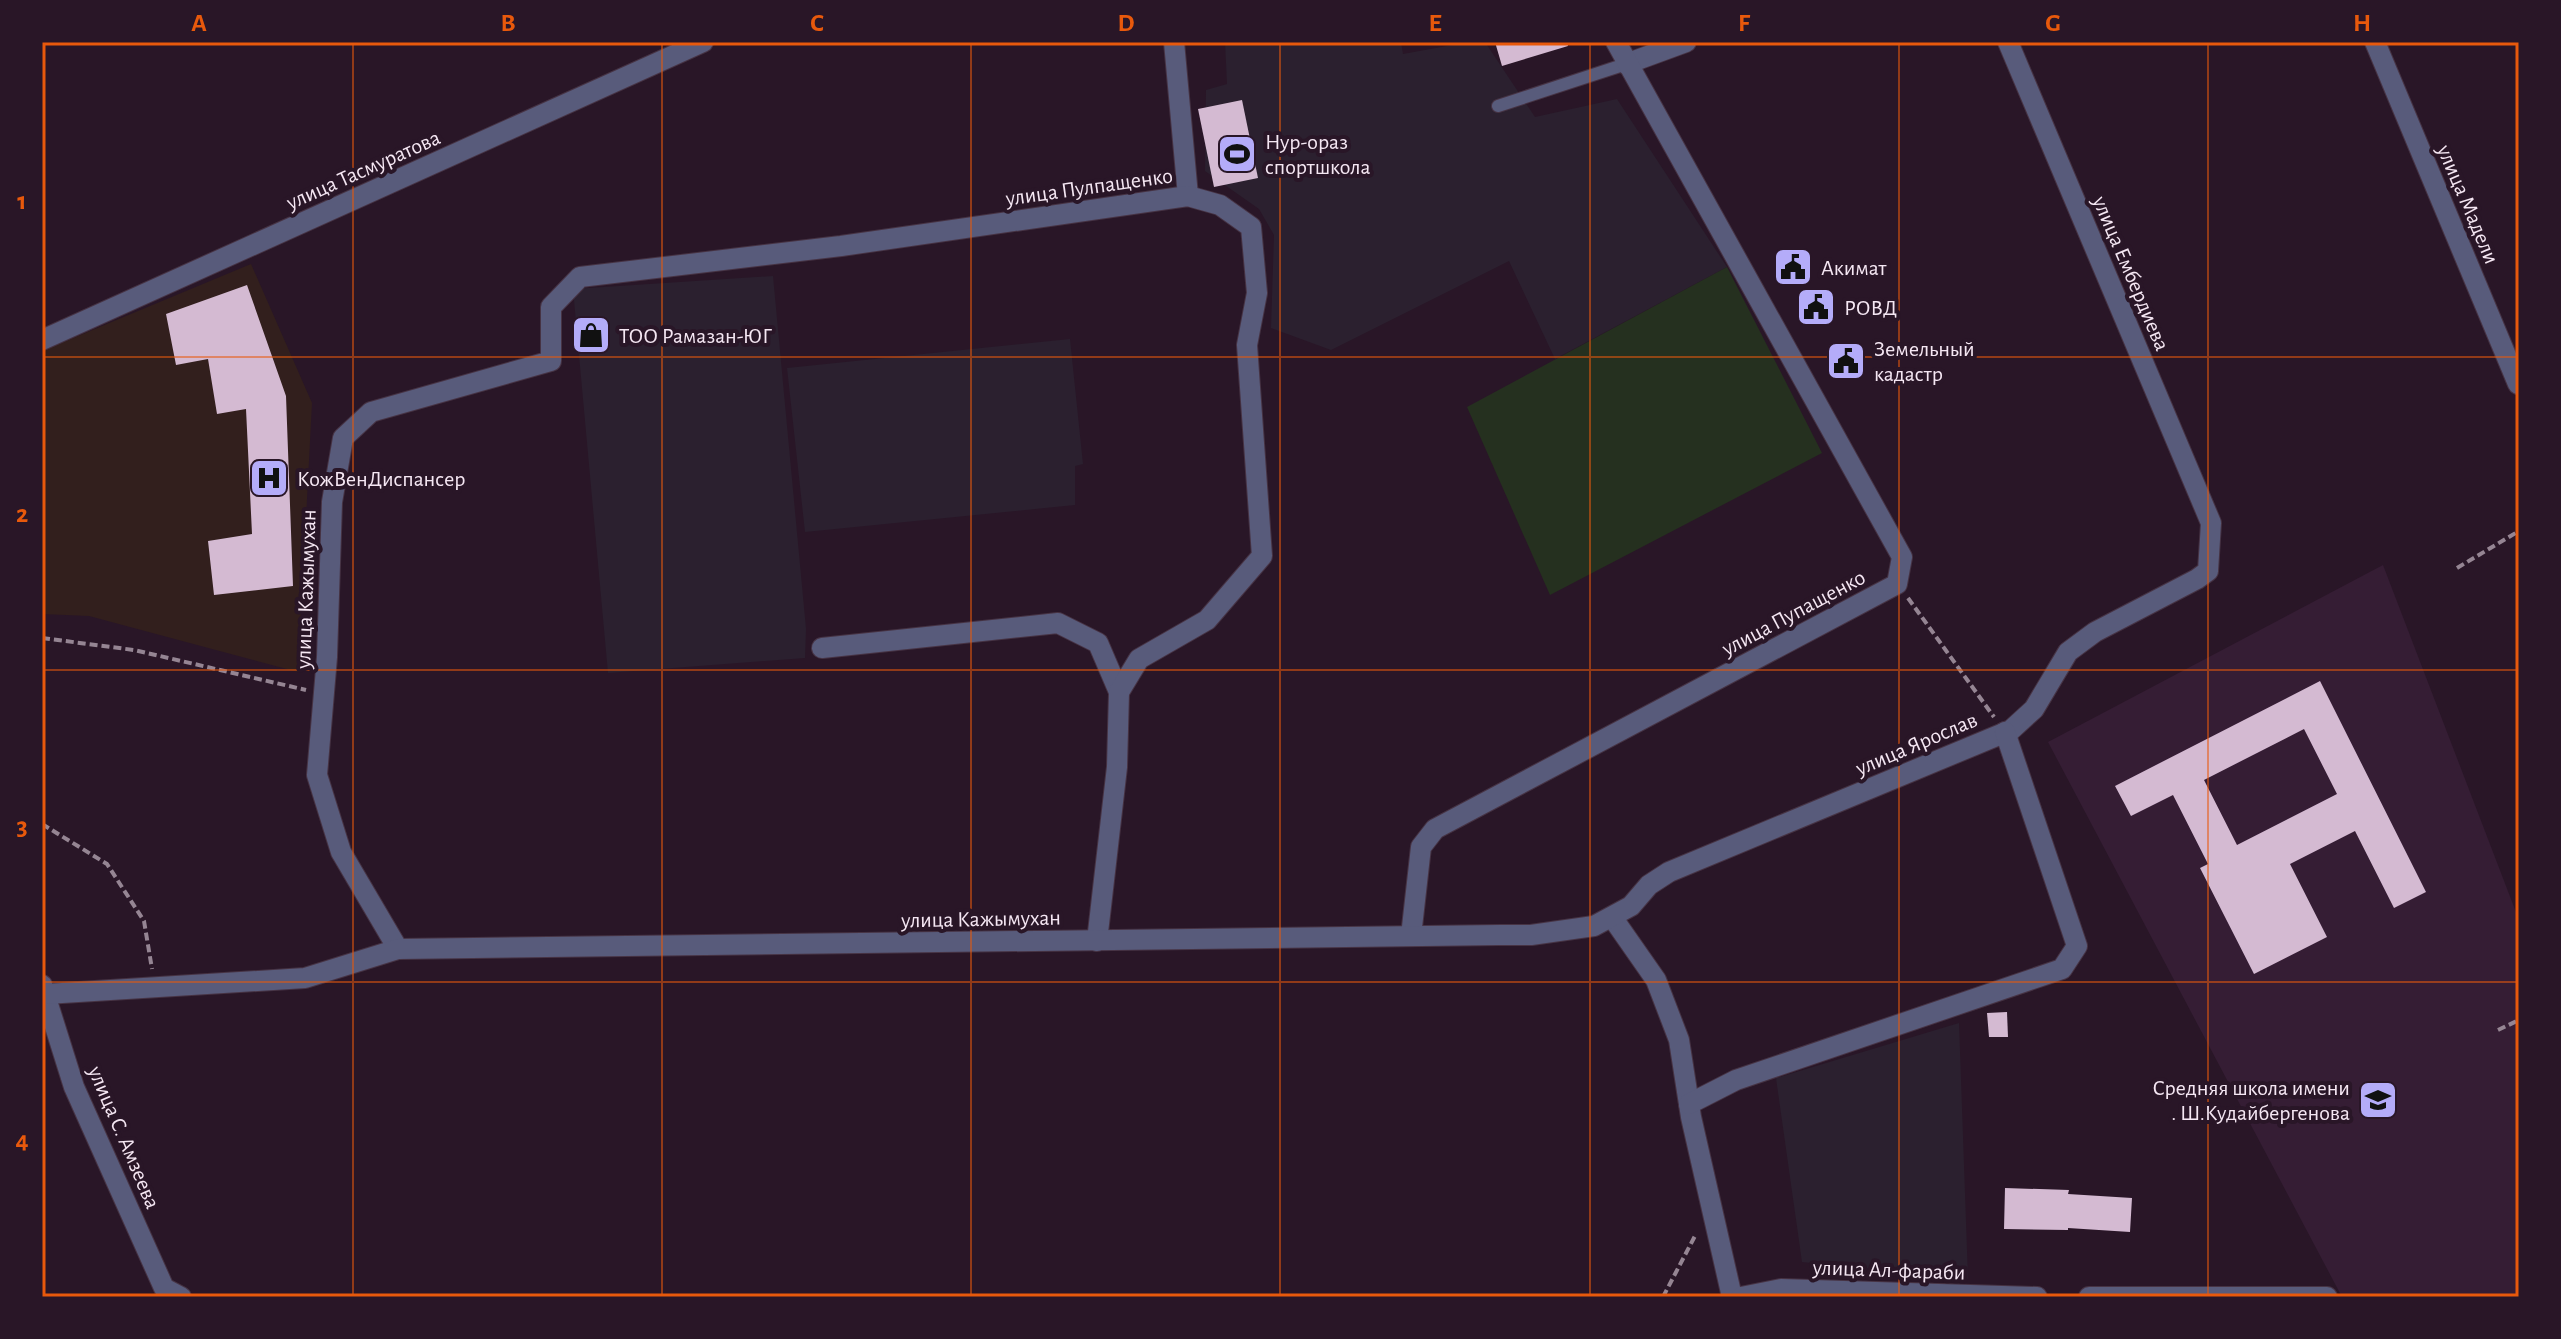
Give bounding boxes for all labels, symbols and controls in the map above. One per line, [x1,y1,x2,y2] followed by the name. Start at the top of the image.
[191,10,207,36] text: A
[500,10,516,36] text: B
[810,10,824,36] text: C
[1117,10,1135,36] text: D
[1428,10,1442,36] text: E
[1738,10,1751,36] text: F
[2045,10,2061,36] text: G
[2353,10,2371,36] text: H
[282,126,444,214] street label: улица Тасмуратова
[1265,131,1371,178] place label: Нур-ораз спортшкола
[1216,133,1258,175] sports icon: Нур-ораз спортшкола
[2433,141,2503,267] street label: улица Мадели
[1003,164,1174,210] street label: улица Пулпащенко
[17,188,27,214] text: 1
[2088,192,2174,354] street label: улица Ембердиева
[1772,246,1814,288] public building icon: Акимат
[1821,257,1888,279] place label: Акимат
[1795,286,1837,328] public building icon: РОВД
[1844,297,1897,319] place label: РОВД
[570,314,612,356] shop icon: ТОО Рамазан-ЮГ
[619,325,772,347] place label: ТОО Рамазан-ЮГ
[1874,338,1975,385] place label: Земельный кадастр
[1825,340,1867,382] public building icon: Земельный кадастр
[248,457,290,499] hospital icon: КожВенДиспансер
[297,468,466,490] place label: КожВенДиспансер
[16,501,28,527] text: 2
[292,509,320,670] street label: улица Кажымухан
[1717,566,1869,660] street label: улица Пупащенко
[1851,708,1980,780] street label: улица Ярослав
[16,814,28,840] text: 3
[900,907,1061,931] street label: улица Кажымухан
[84,1062,164,1212] street label: улица С. Амзеева
[2153,1077,2350,1124] place label: Средняя школа имени . Ш.Кудайбергенова
[2357,1079,2399,1121] school or university icon: Средняя школа имени . Ш.Кудайбергенова
[15,1127,29,1153] text: 4
[1811,1256,1966,1284] street label: улица Ал-фараби

